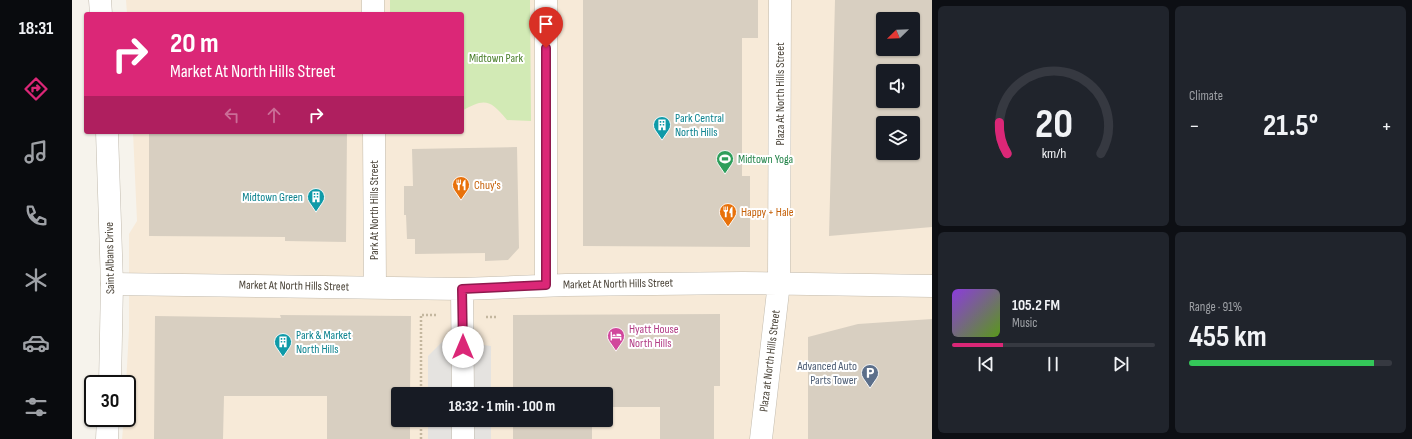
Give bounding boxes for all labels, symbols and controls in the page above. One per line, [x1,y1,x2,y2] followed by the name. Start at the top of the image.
[529,7.0,563,48] pin
[876,12,920,56] north arrow
[876,12,920,160] map controls
[535,13,557,35] icon: arrive
[19,18,53,39] text: 18:31
[170,27,219,60] text: 20 m
[104,28,156,80] icon: right
[773,42,788,146] street label: Plaza At North Hills Street
[469,51,524,66] park label: Midtown Park
[170,61,336,82] text: Market At North Hills Street
[876,64,920,108] button: sound
[22,75,50,103] icon: directions
[1189,88,1223,104] text: Climate
[1034,100,1073,149] text: 20
[221,104,243,126] icon: left
[263,104,285,126] icon: ahead
[305,104,327,126] icon: right
[1263,108,1318,144] text: 21.5°
[675,111,724,140] place label: Park Central North Hills
[1189,113,1200,140] text: −
[1381,113,1392,140] text: +
[652,115,672,140] building icon: Park Central North Hills
[876,116,920,160] button: layers
[22,138,50,166] icon: music
[1041,144,1066,161] text: km/h
[715,149,735,174] sports icon: Midtown Yoga
[738,152,794,167] place label: Midtown Yoga
[367,160,382,260] street label: Park At North Hills Street
[451,175,471,200] restaurant icon: Chuy's
[474,178,501,193] place label: Chuy's
[306,187,326,212] building icon: Midtown Green
[242,190,303,205] place label: Midtown Green
[22,202,50,230] icon: phone
[718,202,738,227] restaurant icon: Happy + Hale
[741,205,794,220] place label: Happy + Hale
[102,222,118,294] street label: Saint Albans Drive
[22,266,50,294] icon: climate
[563,276,674,292] street label: Market At North Hills Street
[239,278,350,294] street label: Market At North Hills Street
[1012,296,1060,315] text: 105.2 FM
[1189,299,1242,315] text: Range · 91%
[756,309,784,413] street label: Plaza at North Hills Street
[1012,315,1037,331] text: Music
[1189,319,1267,355] text: 455 km
[629,322,679,351] place label: Hyatt House North Hills
[442,326,484,368] position arrow
[606,326,626,351] hotel icon: Hyatt House North Hills
[296,328,352,357] place label: Park & Market North Hills
[22,329,50,357] icon: car
[273,332,293,357] building icon: Park & Market North Hills
[975,353,997,375] icon: previous
[1042,353,1064,375] icon: pause
[1110,353,1132,375] icon: next
[797,359,858,388] place label: Advanced Auto Parts Tower
[860,363,880,388] parking icon: Advanced Auto Parts Tower
[84,375,136,427] speed limit sign: 30
[22,393,50,421] icon: filters
[449,397,555,416] text: 18:32 · 1 min · 100 m

